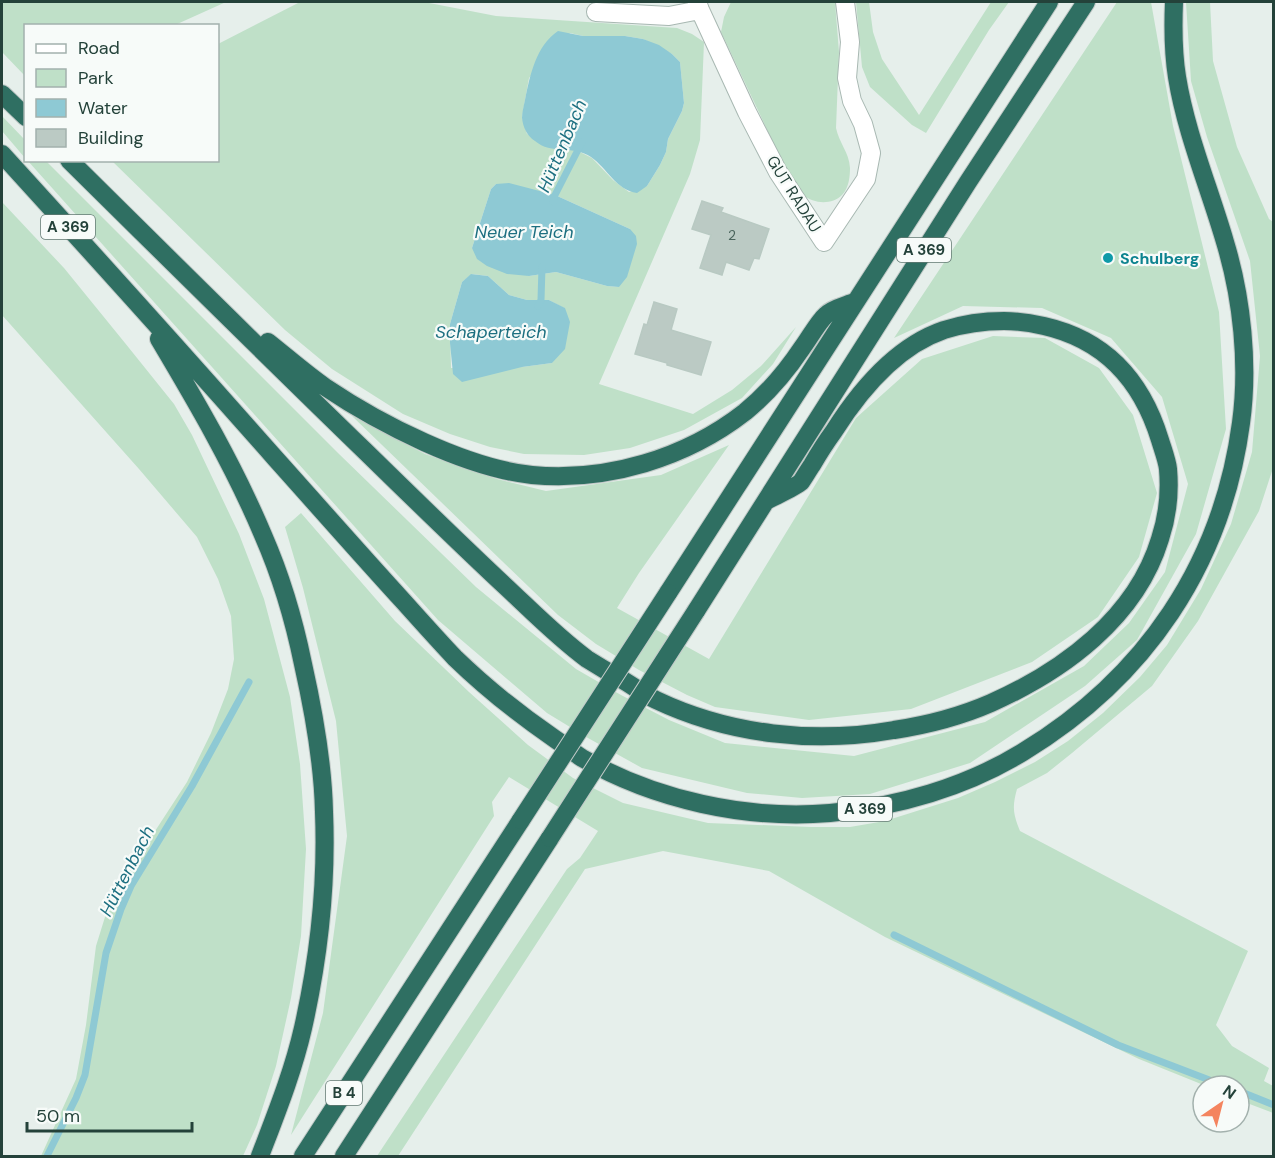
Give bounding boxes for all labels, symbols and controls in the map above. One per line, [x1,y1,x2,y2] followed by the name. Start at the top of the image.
[24,24,219,162] legend
[78,36,120,60] text: Road
[78,66,114,90] text: Park
[78,96,128,120] text: Water
[532,96,592,196] water label: Hüttenbach
[78,126,143,150] text: Building
[762,152,826,236] street label: GUT RADAU
[41,215,95,239] road number: A 369
[474,220,574,244] water label: Neuer Teich
[728,226,736,244] house number: 2
[897,238,951,262] road number: A 369
[1120,248,1199,269] place label: Schulberg
[1101,251,1115,265] marker: Schulberg
[435,320,547,344] water label: Schaperteich
[838,797,892,821] road number: A 369
[94,822,160,920] water label: Hüttenbach
[1191,1074,1251,1134] north arrow
[1219,1080,1240,1104] text: N
[326,1081,362,1105] road number: B 4
[27,1095,192,1133] scale bar
[36,1104,80,1128] text: 50 m

